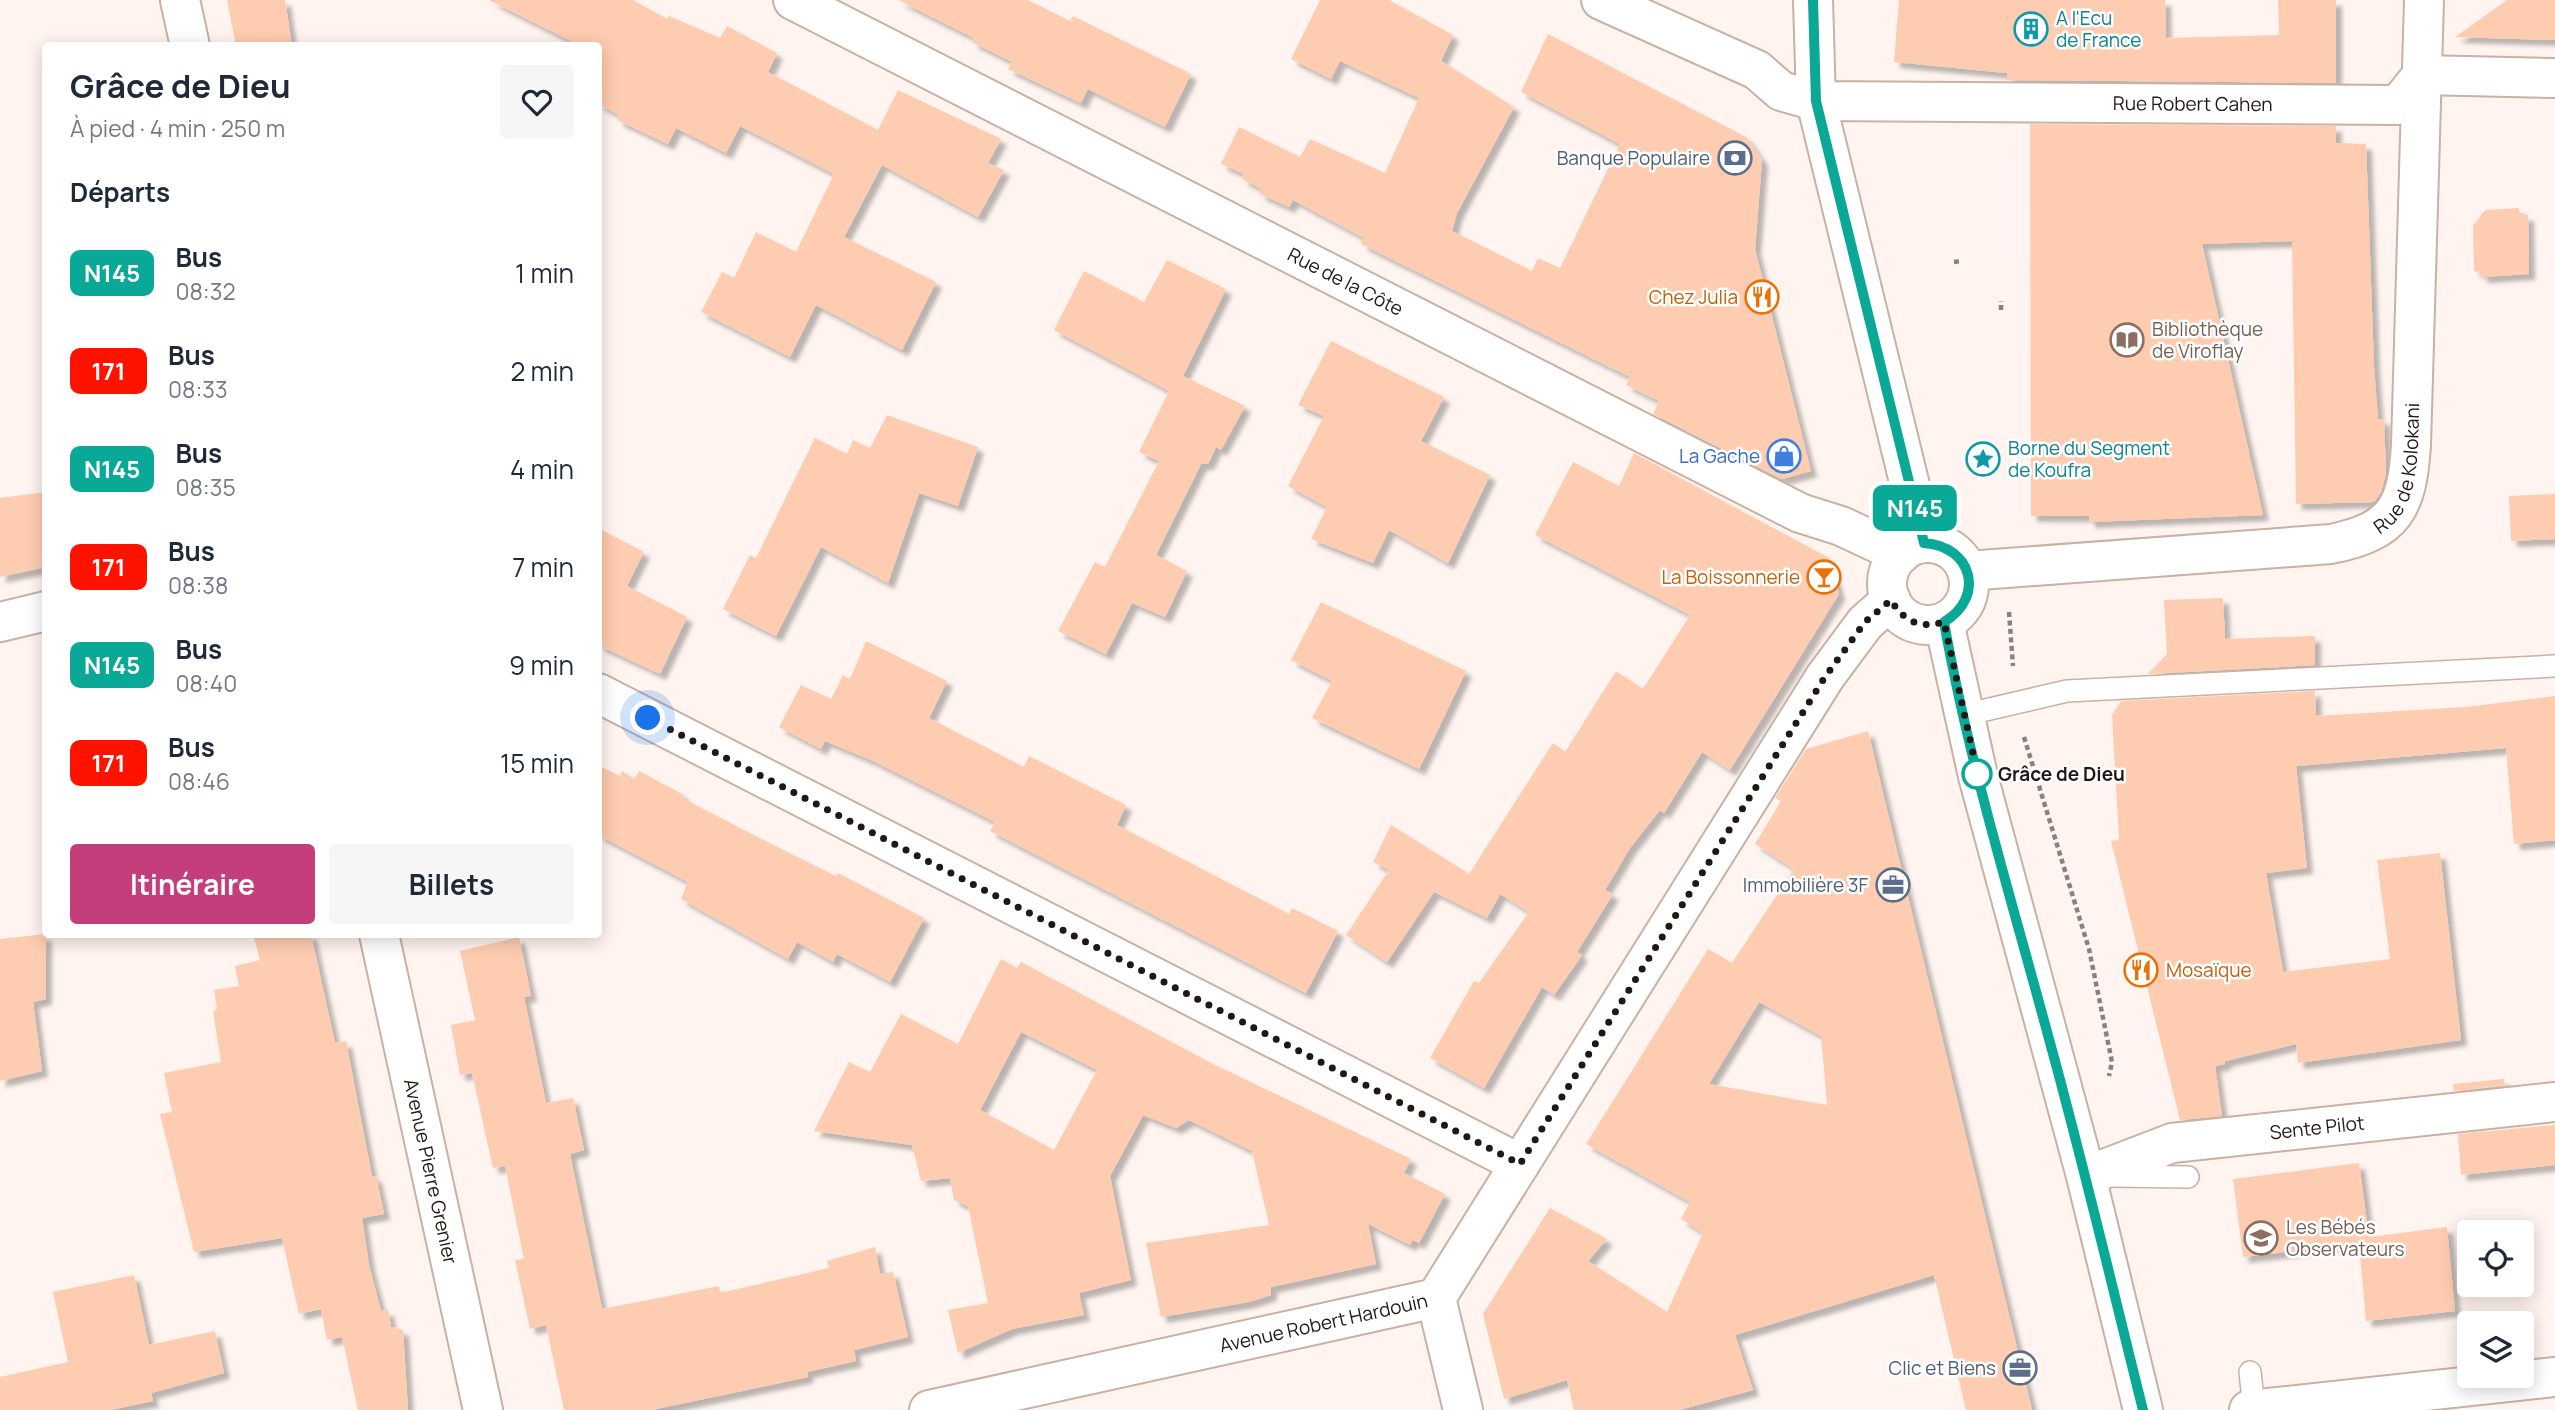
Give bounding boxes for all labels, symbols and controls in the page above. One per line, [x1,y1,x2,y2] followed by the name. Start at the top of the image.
[2056,5,2141,53] place label: A l'Ecu de France
[2012,10,2050,48] building icon: A l'Ecu de France
[70,63,291,108] text: Grâce de Dieu
[500,65,574,139] button: heart
[2113,90,2273,117] street label: Rue Robert Cahen
[70,112,285,144] text: À pied · 4 min · 250 m
[1716,139,1754,177] bank icon: Banque Populaire
[1557,145,1710,171] place label: Banque Populaire
[70,174,170,210] text: Départs
[175,239,222,275] text: Bus
[1283,241,1408,322] street label: Rue de la Côte
[515,255,574,291] text: 1 min
[84,256,140,289] text: N145
[175,275,236,307] text: 08:32
[1743,278,1781,316] restaurant icon: Chez Julia
[1649,284,1738,310] place label: Chez Julia
[2152,316,2263,364] place label: Bibliothèque de Viroflay
[2108,321,2146,359] library icon: Bibliothèque de Viroflay
[168,337,215,373] text: Bus
[510,353,574,389] text: 2 min
[92,354,125,387] text: 171
[168,373,228,405] text: 08:33
[2368,402,2425,540] street label: Rue de Kolokani
[175,435,222,471] text: Bus
[2008,435,2170,483] place label: Borne du Segment de Koufra
[1765,437,1803,475] shop icon: La Gache
[1964,440,2002,478] place icon: Borne du Segment de Koufra
[1679,443,1760,469] place label: La Gache
[510,451,574,487] text: 4 min
[84,452,140,485] text: N145
[175,471,236,503] text: 08:35
[1866,485,1964,531] line badge: N145
[1887,491,1943,524] text: N145
[168,533,215,569] text: Bus
[512,549,574,585] text: 7 min
[92,550,125,583] text: 171
[1805,558,1843,596] bar icon: La Boissonnerie
[1661,564,1800,590] place label: La Boissonnerie
[168,569,228,601] text: 08:38
[175,631,222,667] text: Bus
[509,647,574,683] text: 9 min
[84,648,140,681] text: N145
[175,667,237,699] text: 08:40
[630,700,665,735] your location
[168,729,215,765] text: Bus
[500,745,574,781] text: 15 min
[92,746,125,779] text: 171
[1962,759,1992,789] marker: Grâce de Dieu
[1998,761,2125,787] place label: Grâce de Dieu
[168,765,230,797] text: 08:46
[70,844,315,924] button: Itinéraire
[329,844,574,924] button: Billets
[1874,866,1912,904] office icon: Immobilière 3F
[1743,872,1868,898] place label: Immobilière 3F
[2122,951,2160,989] restaurant icon: Mosaïque
[2166,957,2252,983] place label: Mosaïque
[398,1076,464,1267] street label: Avenue Pierre Grenier
[2268,1109,2366,1145] street label: Sente Pilot
[2286,1214,2405,1262] place label: Les Bébés Observateurs
[2242,1219,2280,1257] school or university icon: Les Bébés Observateurs
[2457,1220,2534,1388] map controls
[2457,1220,2534,1297] button: locate
[1217,1287,1430,1358] street label: Avenue Robert Hardouin
[2457,1311,2534,1388] button: layers
[2001,1349,2039,1387] office icon: Clic et Biens
[1889,1355,1996,1381] place label: Clic et Biens

